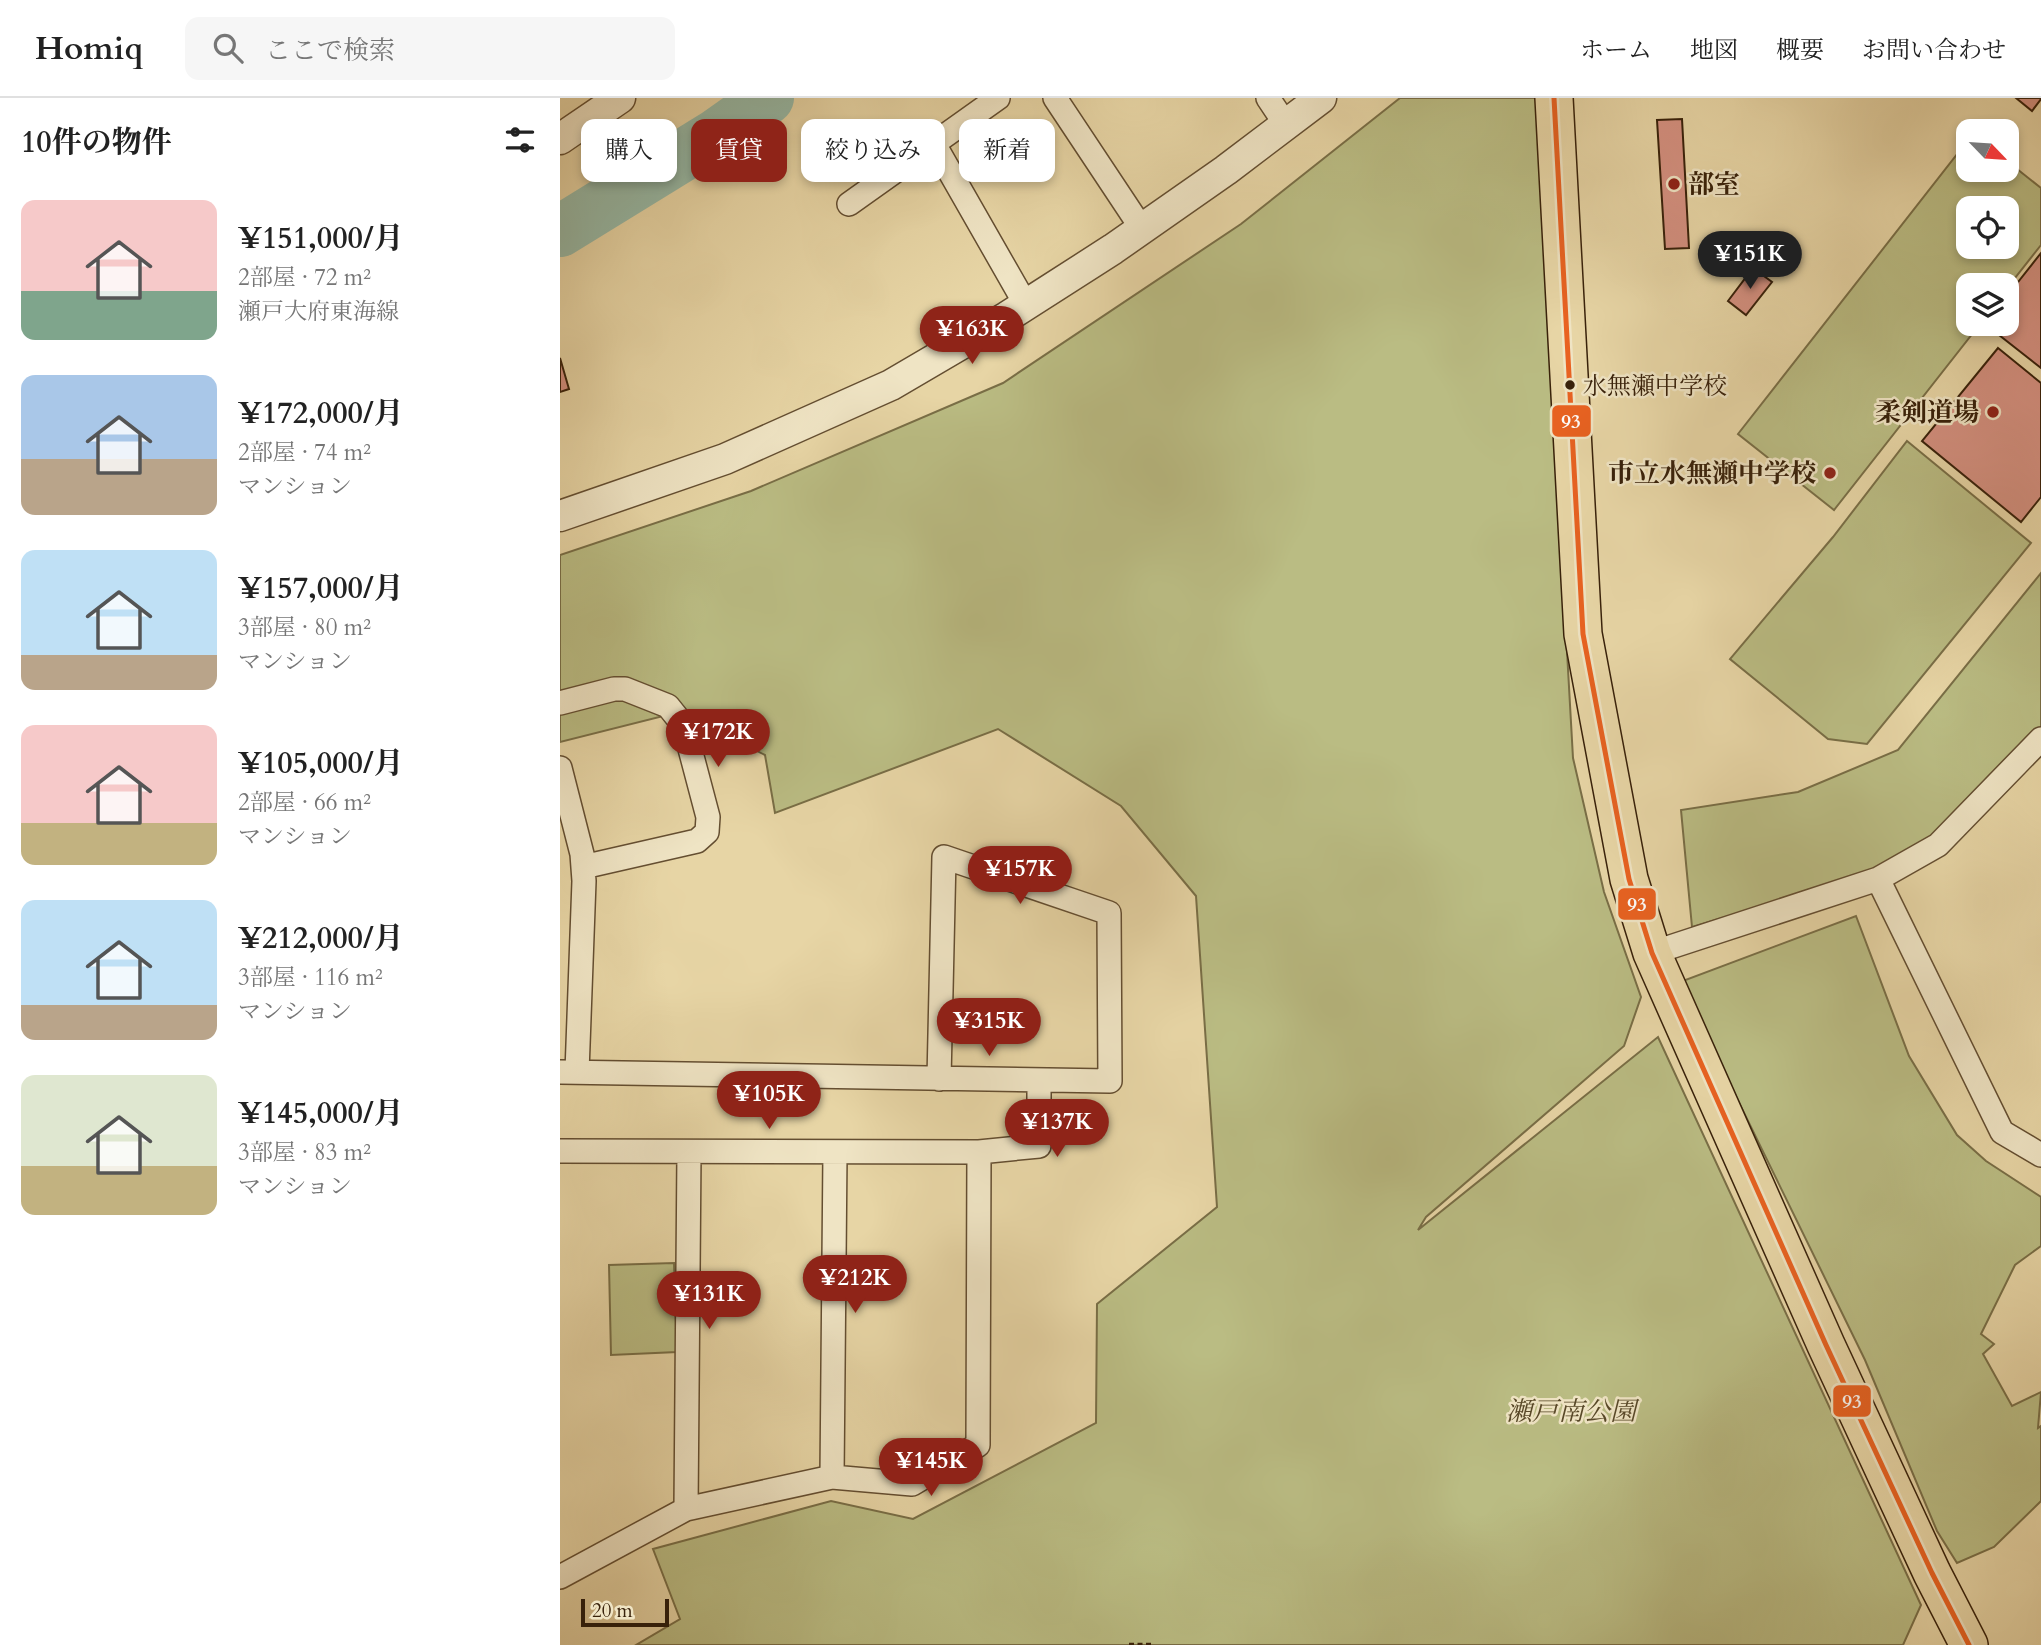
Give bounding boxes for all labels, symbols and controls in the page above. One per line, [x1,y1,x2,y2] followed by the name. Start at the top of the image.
[185,17,675,80] search box
[35,26,143,71] text: Homiq
[209,29,247,67] icon: search
[265,33,395,68] text: ここで検索
[1580,34,1652,67] text: ホーム
[1690,34,1738,67] text: 地図
[1776,34,1824,67] text: 概要
[1862,34,2006,67] text: お問い合わせ
[581,119,677,182] chip: 購入
[691,119,787,182] chip: 賃貸
[801,119,945,182] chip: 絞り込み
[959,119,1055,182] chip: 新着
[1956,119,2020,182] north arrow
[1956,119,2019,336] map controls
[501,121,539,159] icon: filters
[21,122,172,163] text: 10件の物件
[1688,167,1740,202] place label: 部室
[1666,176,1682,192] marker: 部室
[1956,196,2019,259] button: locate
[238,218,404,259] text: ¥151,000/月
[77,228,161,312] icon: home
[1701,232,1799,291] pin: ¥151K
[1714,238,1786,269] text: ¥151K
[238,262,371,293] text: 2部屋 · 72 m²
[1956,273,2019,336] button: layers
[238,296,399,327] text: 瀬戸大府東海線
[923,306,1021,366] pin: ¥163K
[936,313,1008,344] text: ¥163K
[1583,370,1727,403] place label: 水無瀬中学校
[1563,378,1577,392] marker: 水無瀬中学校
[238,393,404,434] text: ¥172,000/月
[1875,395,1979,430] place label: 柔剣道場
[77,403,161,487] icon: home
[1551,404,1592,438] line badge: 93
[1985,404,2001,420] marker: 柔剣道場
[1561,409,1581,435] text: 93
[238,437,371,468] text: 2部屋 · 74 m²
[1608,456,1816,491] place label: 市立水無瀬中学校
[1822,465,1838,481] marker: 市立水無瀬中学校
[238,471,352,502] text: マンション
[238,568,404,609] text: ¥157,000/月
[77,578,161,662] icon: home
[238,612,371,643] text: 3部屋 · 80 m²
[238,646,352,677] text: マンション
[669,710,767,769] pin: ¥172K
[682,716,754,747] text: ¥172K
[238,743,404,784] text: ¥105,000/月
[77,753,161,837] icon: home
[238,787,371,818] text: 2部屋 · 66 m²
[238,821,352,852] text: マンション
[971,846,1069,906] pin: ¥157K
[984,853,1056,884] text: ¥157K
[1617,887,1657,921] line badge: 93
[1627,892,1647,918] text: 93
[238,918,404,959] text: ¥212,000/月
[77,928,161,1012] icon: home
[238,962,383,993] text: 3部屋 · 116 m²
[238,996,352,1027] text: マンション
[940,998,1038,1058] pin: ¥315K
[953,1005,1025,1036] text: ¥315K
[720,1072,818,1131] pin: ¥105K
[733,1078,805,1109] text: ¥105K
[238,1093,404,1134] text: ¥145,000/月
[1008,1100,1106,1159] pin: ¥137K
[77,1103,161,1187] icon: home
[1021,1106,1093,1137] text: ¥137K
[238,1137,371,1168] text: 3部屋 · 83 m²
[238,1171,352,1202] text: マンション
[806,1256,904,1315] pin: ¥212K
[819,1262,891,1293] text: ¥212K
[660,1272,758,1331] pin: ¥131K
[673,1278,745,1309] text: ¥131K
[1832,1384,1872,1418] line badge: 93
[1842,1389,1862,1415] text: 93
[1506,1394,1640,1429] park label: 瀬戸南公園
[882,1438,980,1498] pin: ¥145K
[895,1445,967,1476] text: ¥145K
[581,1596,668,1628] scale bar
[592,1598,633,1624] text: 20 m

